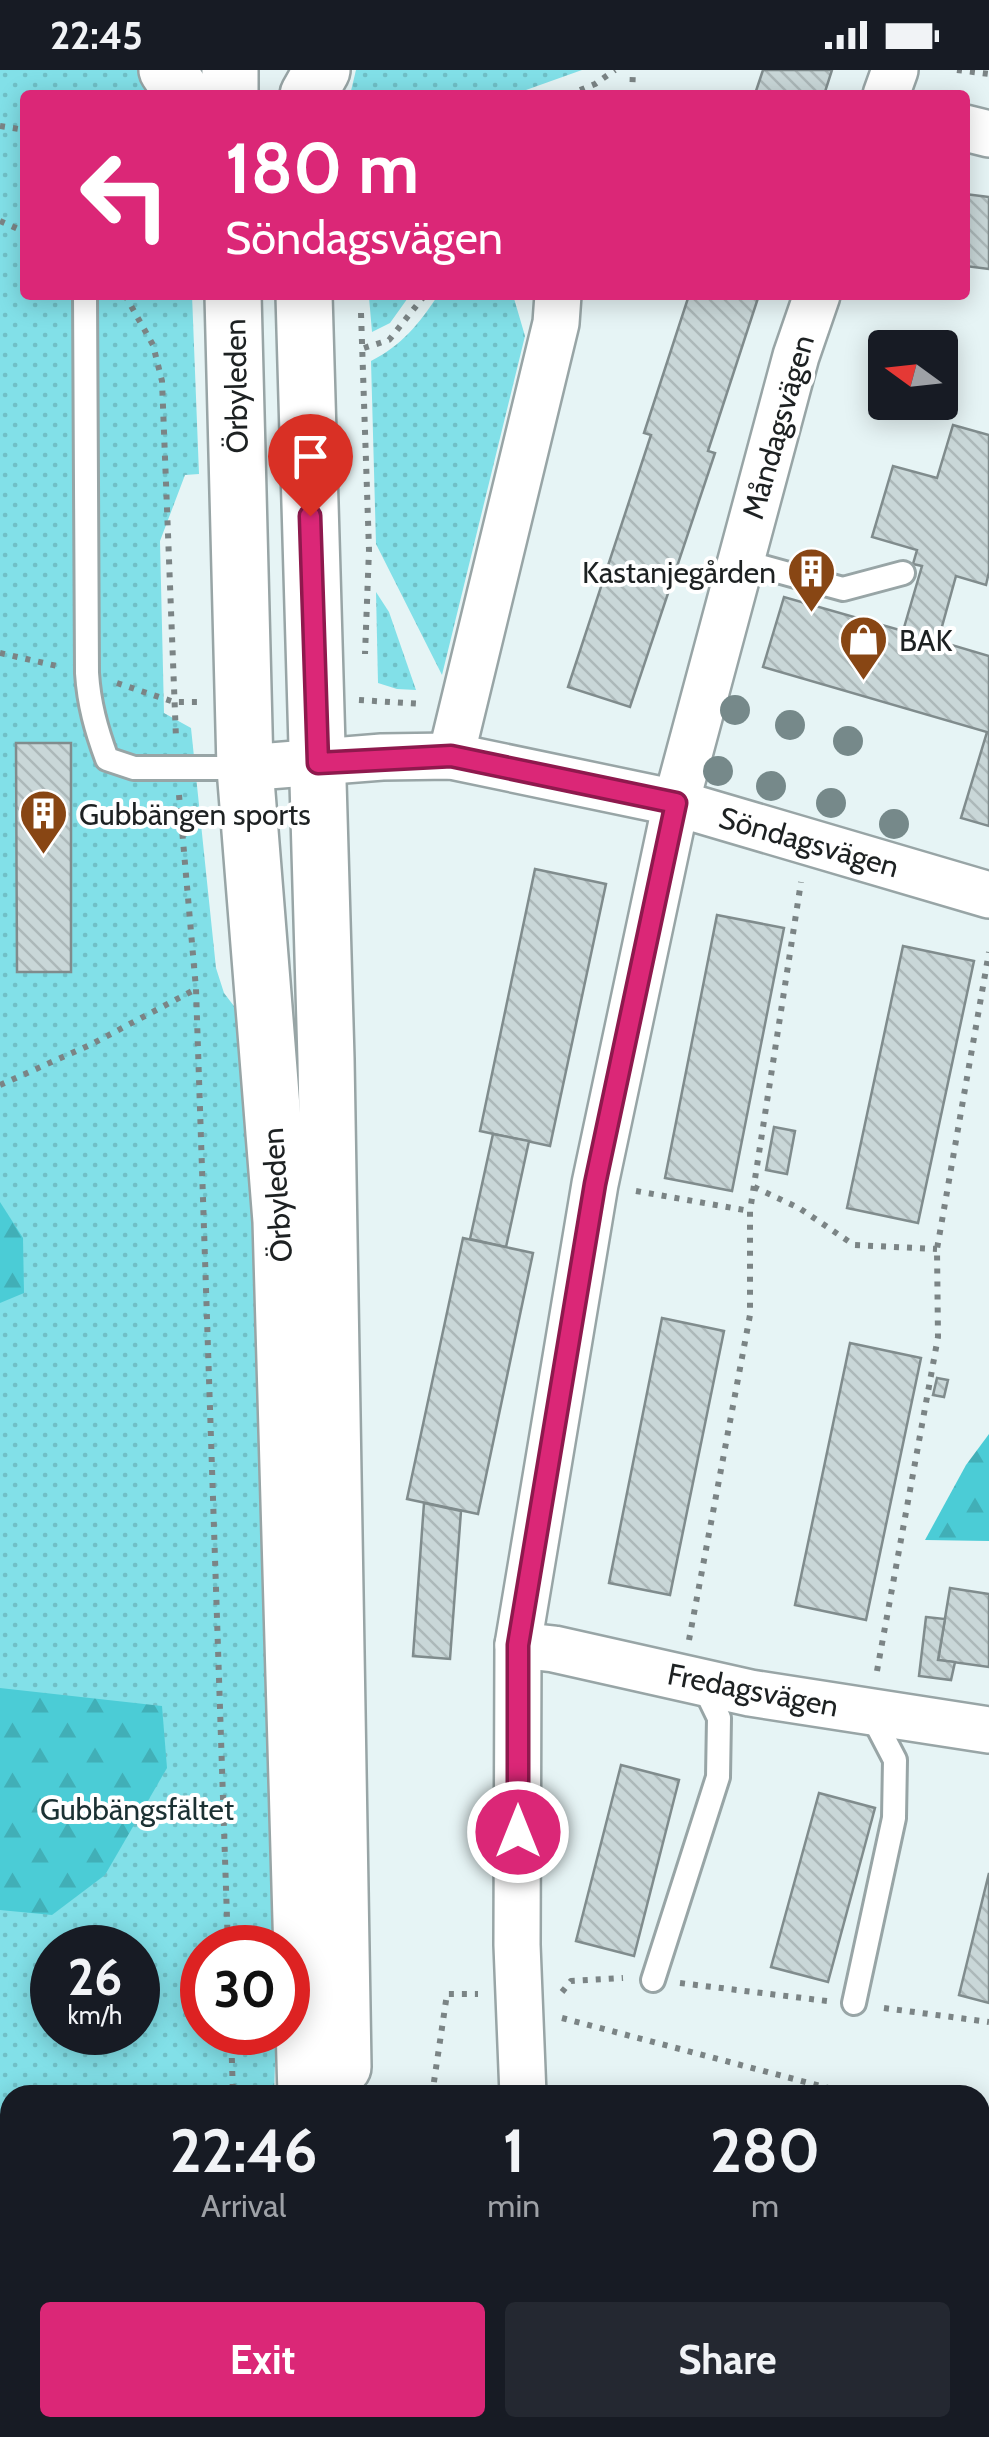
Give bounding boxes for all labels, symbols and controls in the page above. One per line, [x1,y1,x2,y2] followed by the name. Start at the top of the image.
[50,12,143,59] text: 22:45
[225,125,419,211] text: 180 m
[60,130,190,260] icon: left
[225,211,503,265] text: Söndagsvägen
[216,318,256,454] street label: Örbyleden
[868,330,958,420] north arrow
[868,330,958,420] map controls
[734,331,822,523] street label: Måndagsvägen
[268,414,353,517] pin
[283,429,338,484] icon: arrive
[785,546,837,614] building icon: Kastanjegården
[582,554,776,591] place label: Kastanjegården
[838,614,890,682] shop icon: BAK
[899,622,952,659] place label: BAK
[18,788,70,856] building icon: Gubbängen sports
[79,796,311,833] place label: Gubbängen sports
[715,799,903,885] street label: Söndagsvägen
[254,1126,300,1264] street label: Örbyleden
[664,1655,842,1725] street label: Fredagsvägen
[466,1780,570,1884] position arrow
[40,1791,234,1828] park label: Gubbängsfältet
[180,1925,310,2055] speed limit sign: 30
[68,1947,122,2008] text: 26
[68,2000,122,2030] text: km/h
[170,2114,318,2187] text: 22:46
[503,2114,525,2187] text: 1
[710,2114,820,2187] text: 280
[201,2186,286,2225] text: Arrival
[487,2186,540,2225] text: min
[751,2186,779,2225] text: m
[40,2302,485,2417] button: Exit
[505,2302,950,2417] button: Share

